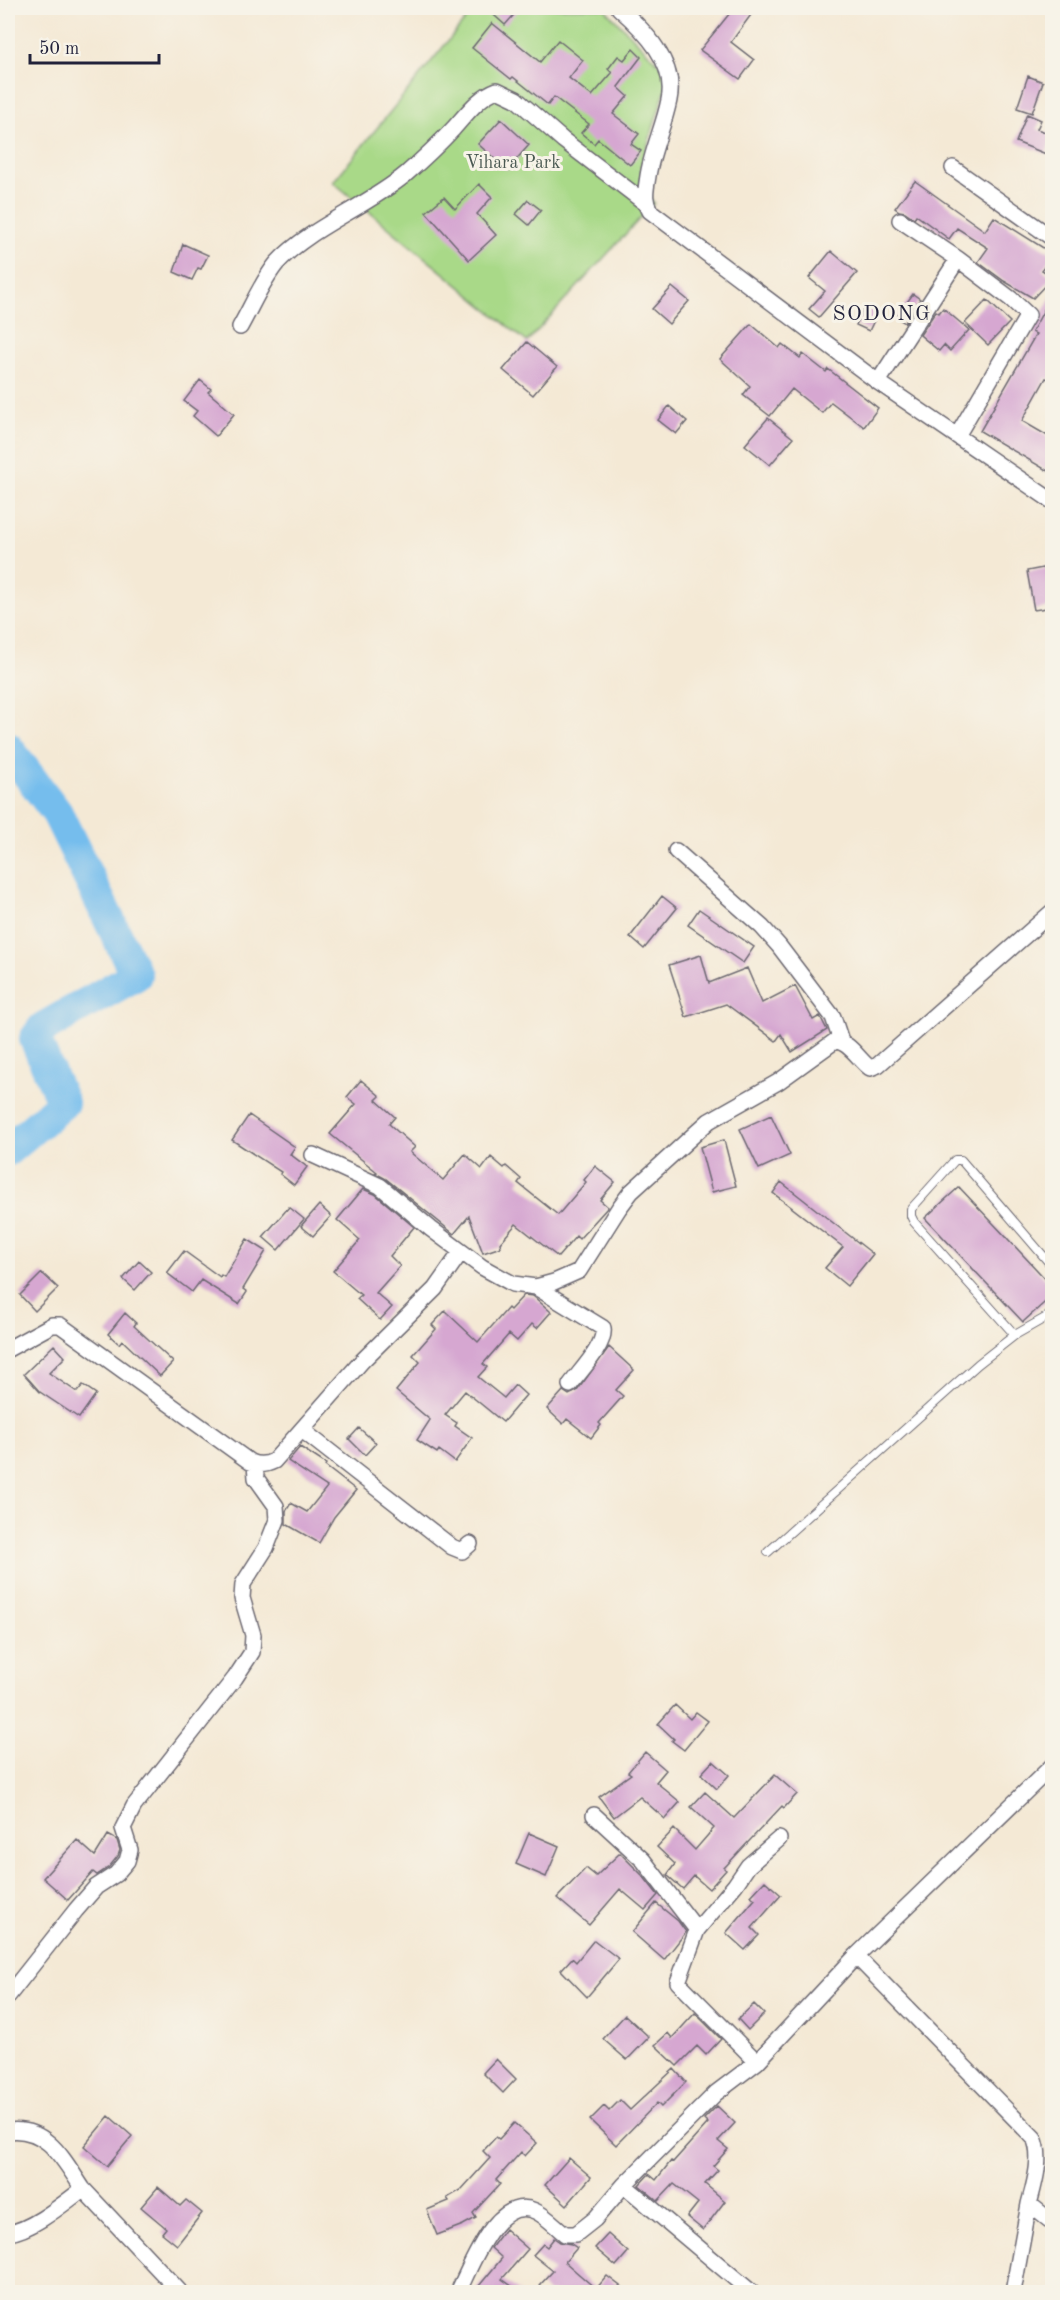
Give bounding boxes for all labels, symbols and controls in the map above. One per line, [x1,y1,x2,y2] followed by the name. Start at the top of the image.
[30,27,159,65] scale bar
[39,40,79,58] text: 50 m
[465,154,561,172] park label: Vihara Park
[832,304,932,325] district label: SODONG

